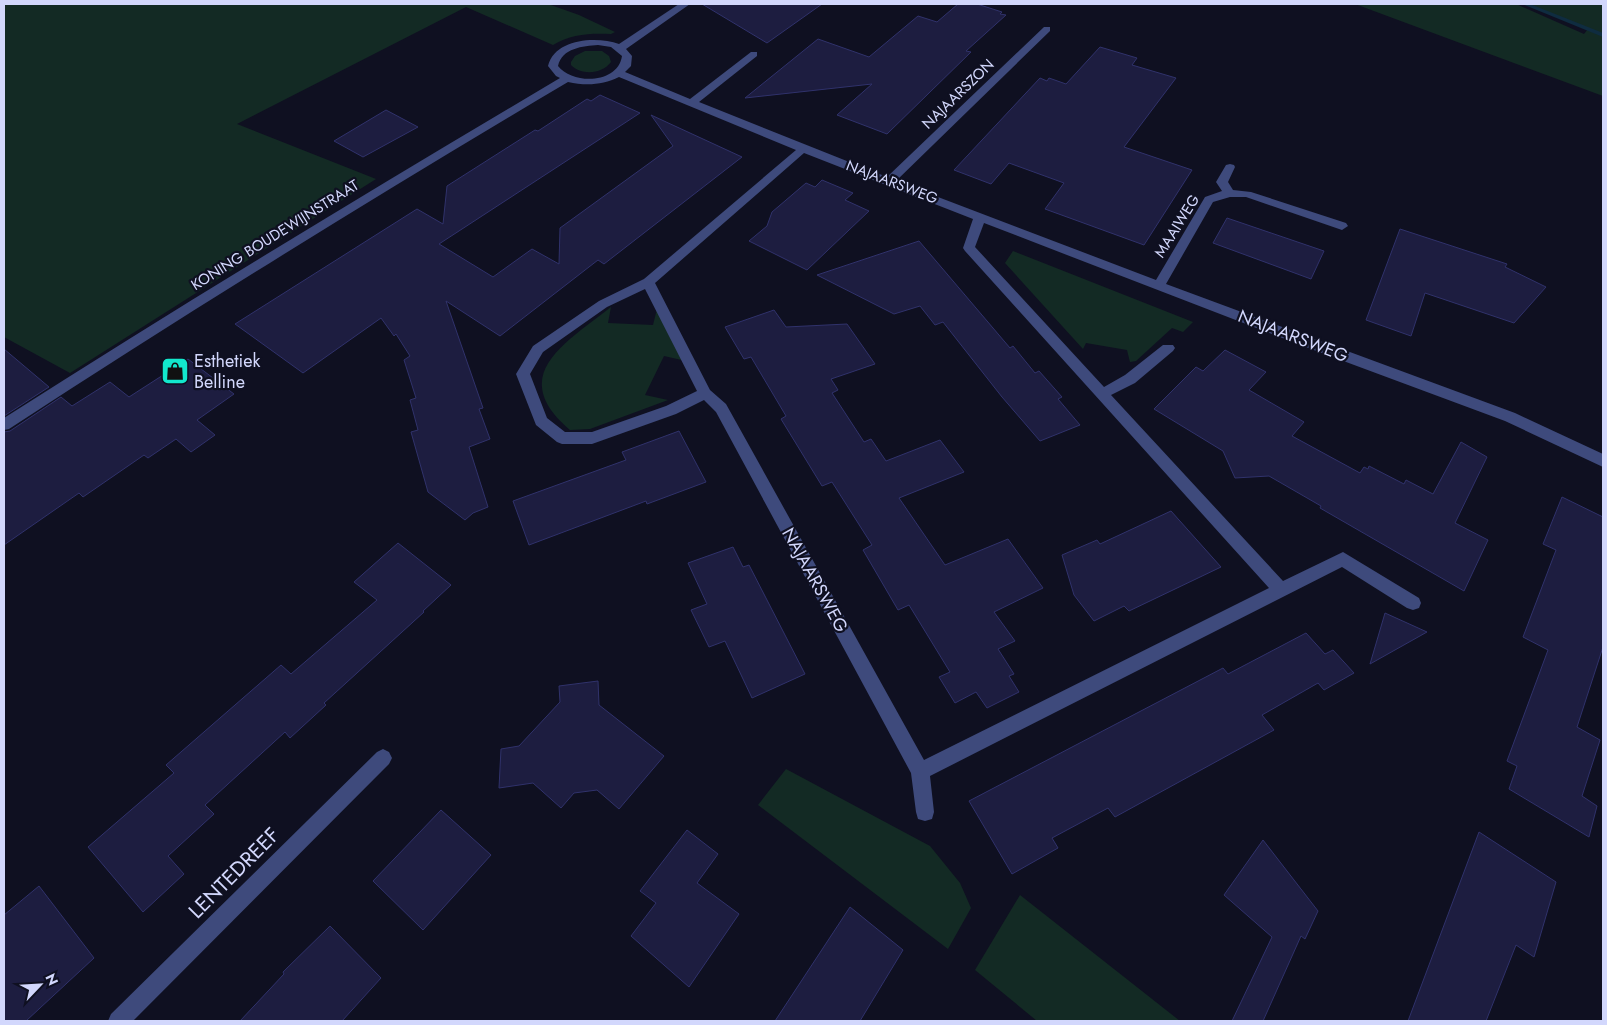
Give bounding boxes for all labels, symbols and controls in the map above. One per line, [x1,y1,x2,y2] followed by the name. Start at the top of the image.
[917,54,999,134] street label: NAJAARSZON
[843,154,941,210] street label: NAJAARSWEG
[187,174,363,296] street label: KONING BOUDEWIJNSTRAAT
[1149,190,1205,262] street label: MAAIWEG
[1234,303,1352,369] street label: NAJAARSWEG
[194,348,260,395] place label: Esthetiek Belline
[160,356,190,386] shop icon: Esthetiek Belline
[775,523,855,637] street label: NAJAARSWEG
[182,821,286,925] street label: LENTEDREEF
[15,960,65,1010] north arrow
[40,970,63,989] text: N

